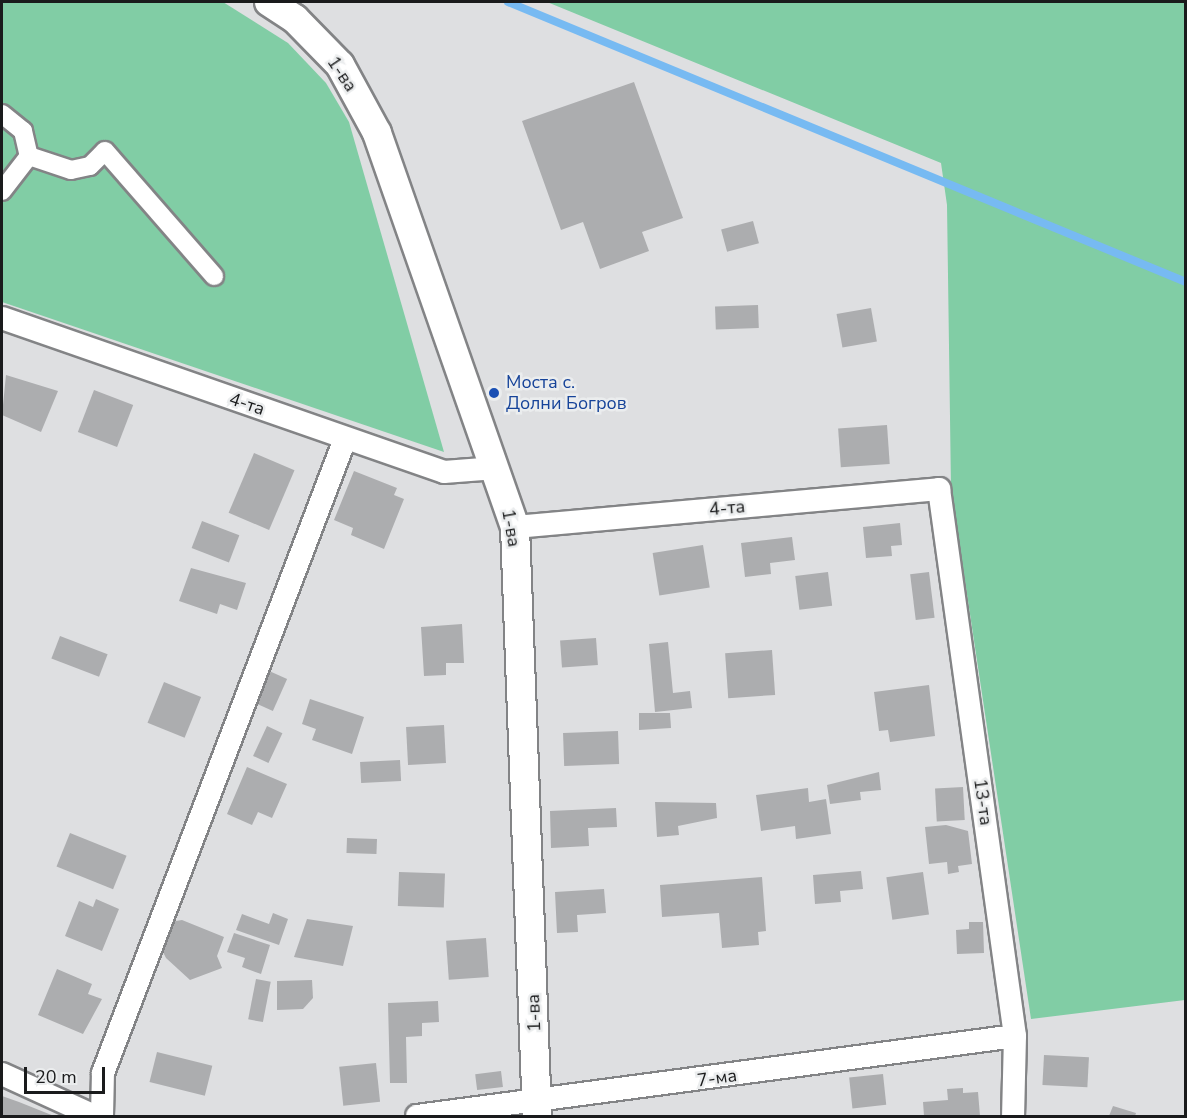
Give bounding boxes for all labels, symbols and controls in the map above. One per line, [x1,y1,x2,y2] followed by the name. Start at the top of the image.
[322,52,362,96] street label: 1-ва
[506,372,627,415] place label: Моста с. Долни Богров
[487,386,501,400] marker: Моста с. Долни Богров
[226,388,268,420] street label: 4-та
[708,496,746,520] street label: 4-та
[497,507,525,549] street label: 1-ва
[969,777,997,827] street label: 13-та
[523,994,545,1032] street label: 1-ва
[27,1055,108,1093] scale bar
[35,1065,77,1089] text: 20 m
[696,1065,738,1091] street label: 7-ма

